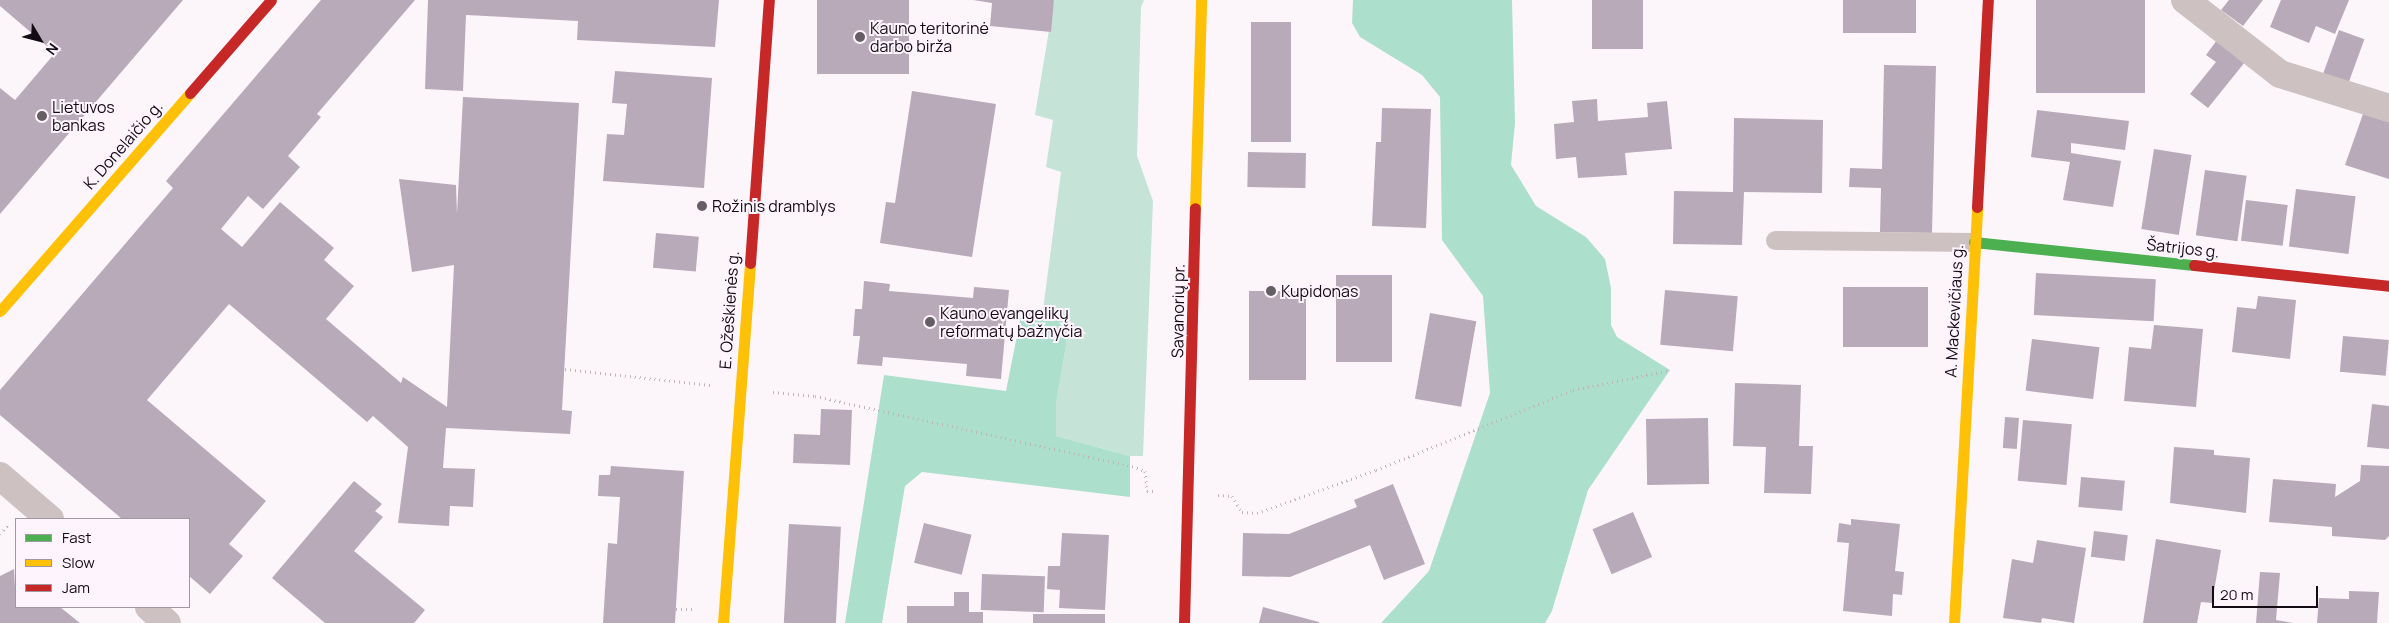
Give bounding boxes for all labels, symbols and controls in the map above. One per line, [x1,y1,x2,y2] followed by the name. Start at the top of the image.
[15,15,65,65] north arrow
[870,18,989,56] place label: Kauno teritorinė darbo birža
[854,31,866,43] marker: Kauno teritorinė darbo birža
[42,40,63,59] text: N
[52,97,115,135] place label: Lietuvos bankas
[79,97,167,193] street label: K. Donelaičio g.
[36,110,48,122] marker: Lietuvos bankas
[712,196,836,216] place label: Rožinis dramblys
[696,200,708,212] marker: Rožinis dramblys
[2146,235,2220,261] street label: Šatrijos g.
[1941,244,1967,378] street label: A. Mackevičiaus g.
[715,250,743,370] street label: E. Ožeškienės g.
[1168,264,1188,358] street label: Savanorių pr.
[1281,281,1358,301] place label: Kupidonas
[1265,285,1277,297] marker: Kupidonas
[940,303,1082,341] place label: Kauno evangelikų reformatų bažnyčia
[924,316,936,328] marker: Kauno evangelikų reformatų bažnyčia
[15,518,190,608] legend
[62,527,91,548] text: Fast
[62,552,95,573] text: Slow
[2214,576,2320,608] scale bar
[62,577,90,598] text: Jam
[2220,584,2253,605] text: 20 m

